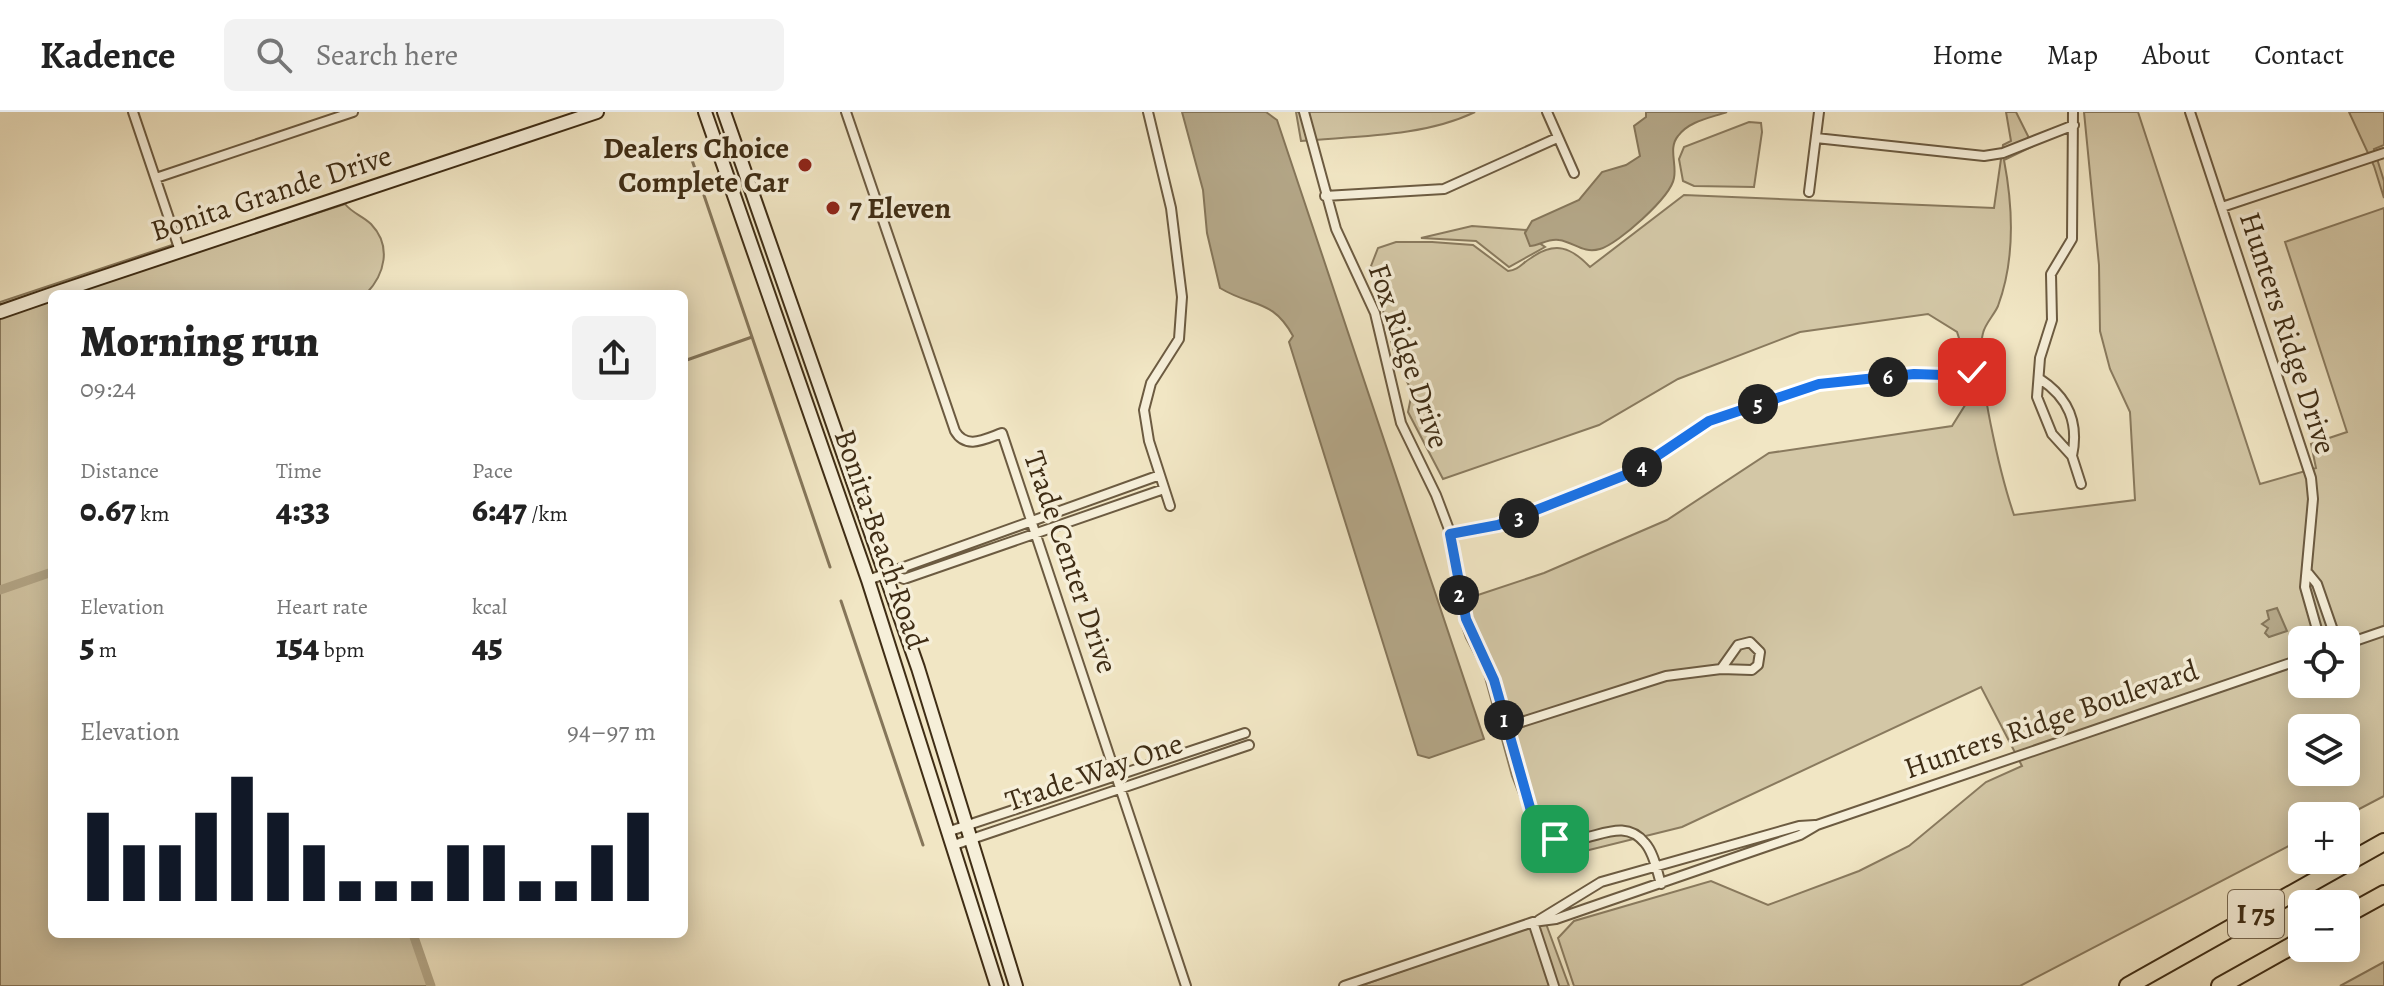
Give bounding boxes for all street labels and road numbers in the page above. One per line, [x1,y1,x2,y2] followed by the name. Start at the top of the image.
[145,135,397,251] street label: Bonita Grande Drive
[2230,207,2346,459] street label: Hunters Ridge Drive
[1359,258,1459,454] street label: Fox Ridge Drive
[825,424,938,655] street label: Bonita Beach Road
[1014,446,1128,678] street label: Trade Center Drive
[1898,650,2204,788] street label: Hunters Ridge Boulevard
[1000,723,1188,821] street label: Trade Way One
[2228,890,2284,938] road number: I 75

